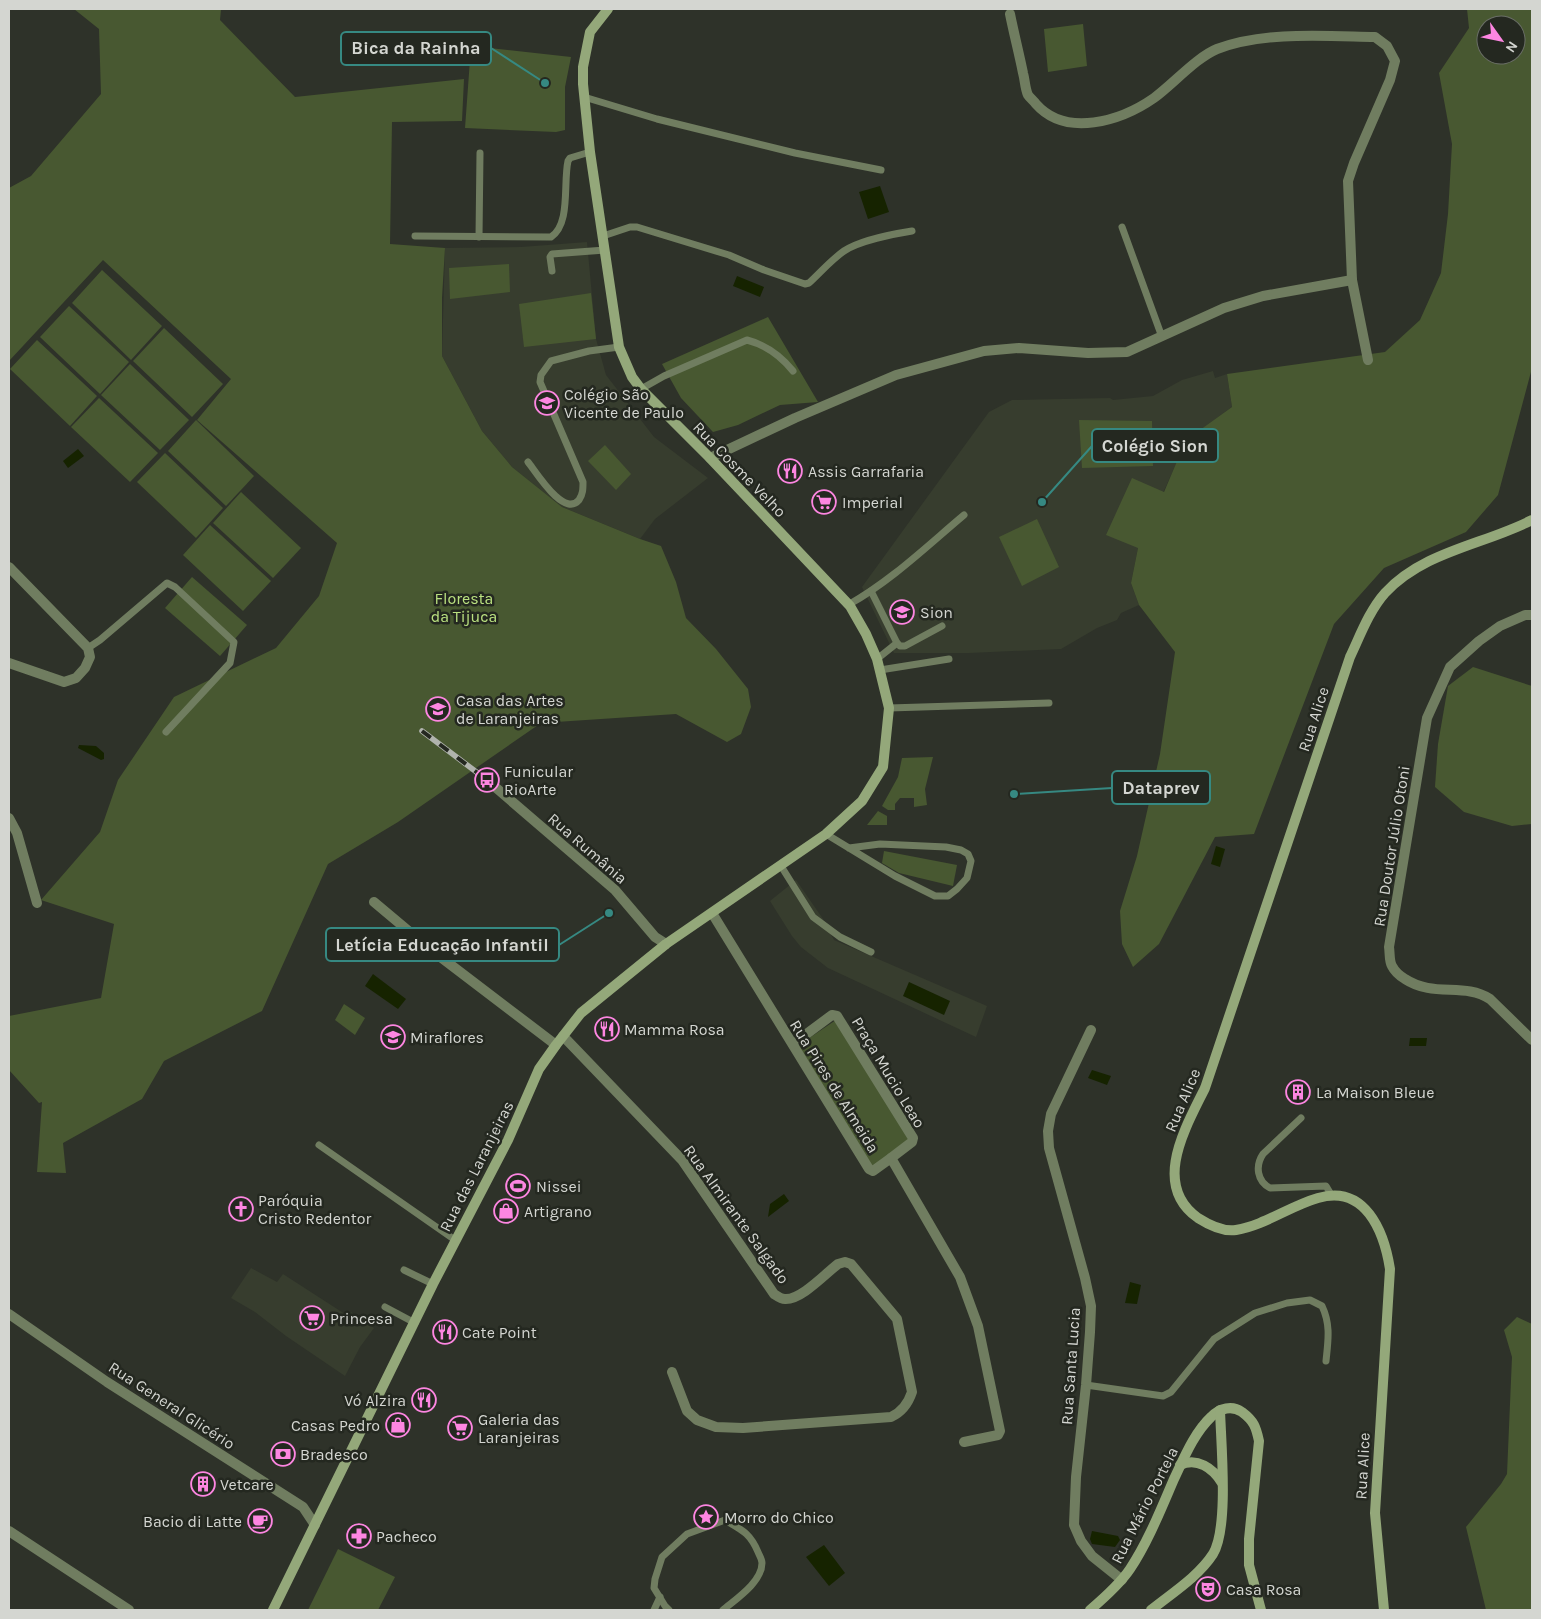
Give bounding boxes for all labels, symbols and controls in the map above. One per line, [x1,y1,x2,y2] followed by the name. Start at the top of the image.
[1476,15,1526,65] north arrow
[341,32,491,65] callout: Bica da Rainha
[351,37,481,59] text: Bica da Rainha
[1502,38,1521,56] text: N
[564,385,684,422] place label: Colégio São Vicente de Paulo
[534,390,560,416] school or university icon: Colégio São Vicente de Paulo
[689,418,790,521] street label: Rua Cosme Velho
[1092,429,1218,462] callout: Colégio Sion
[1102,435,1208,457] text: Colégio Sion
[777,458,803,484] restaurant icon: Assis Garrafaria
[808,462,924,481] place label: Assis Garrafaria
[811,489,837,515] supermarket icon: Imperial
[842,493,903,512] place label: Imperial
[431,589,497,626] park label: Floresta da Tijuca
[889,599,915,625] school or university icon: Sion
[920,603,953,622] place label: Sion
[1294,684,1333,754] street label: Rua Alice
[456,691,564,728] place label: Casa das Artes de Laranjeiras
[425,696,451,722] school or university icon: Casa das Artes de Laranjeiras
[504,762,573,799] place label: Funicular RioArte
[1369,764,1414,928] street label: Rua Doutor Júlio Otoni
[474,767,500,793] bus stop icon: Funicular RioArte
[1112,771,1210,804] callout: Dataprev
[1122,777,1200,799] text: Dataprev
[544,809,631,888] street label: Rua Rumânia
[326,928,559,961] callout: Letícia Educação Infantil
[335,934,549,956] text: Letícia Educação Infantil
[848,1013,929,1131] street label: Praça Mucio Leao
[594,1016,620,1042] restaurant icon: Mamma Rosa
[786,1016,883,1156] street label: Rua Pires de Almeida
[624,1020,725,1039] place label: Mamma Rosa
[380,1024,406,1050] school or university icon: Miraflores
[410,1028,484,1047] place label: Miraflores
[1161,1066,1204,1135] street label: Rua Alice
[1285,1079,1311,1105] building icon: La Maison Bleue
[1316,1083,1434,1102] place label: La Maison Bleue
[435,1098,518,1235] street label: Rua das Laranjeiras
[680,1141,793,1287] street label: Rua Almirante Salgado
[505,1173,531,1199] sports icon: Nissei
[536,1177,582,1196] place label: Nissei
[258,1191,371,1228] place label: Paróquia Cristo Redentor
[228,1196,254,1222] church icon: Paróquia Cristo Redentor
[493,1198,519,1224] shop icon: Artigrano
[524,1202,592,1221] place label: Artigrano
[299,1305,325,1331] supermarket icon: Princesa
[1057,1307,1084,1425] street label: Rua Santa Lucia
[330,1309,393,1328] place label: Princesa
[432,1319,458,1345] restaurant icon: Cate Point
[462,1323,537,1342] place label: Cate Point
[105,1358,238,1453] street label: Rua General Glicério
[411,1387,437,1413] restaurant icon: Vó Alzira
[344,1391,406,1410] place label: Vó Alzira
[478,1410,560,1447] place label: Galeria das Laranjeiras
[385,1412,411,1438] shop icon: Casas Pedro
[447,1415,473,1441] supermarket icon: Galeria das Laranjeiras
[291,1416,380,1435] place label: Casas Pedro
[1351,1432,1374,1500] street label: Rua Alice
[270,1441,296,1467] bank icon: Bradesco
[1107,1444,1182,1567] street label: Rua Mário Portela
[300,1445,368,1464] place label: Bradesco
[190,1471,216,1497] building icon: Vetcare
[220,1475,274,1494] place label: Vetcare
[693,1504,719,1530] place icon: Morro do Chico
[247,1508,273,1534] cafe icon: Bacio di Latte
[724,1508,834,1527] place label: Morro do Chico
[143,1512,242,1531] place label: Bacio di Latte
[346,1523,372,1549] pharmacy icon: Pacheco
[376,1527,437,1546] place label: Pacheco
[1195,1576,1221,1602] theatre icon: Casa Rosa
[1226,1580,1301,1599] place label: Casa Rosa

